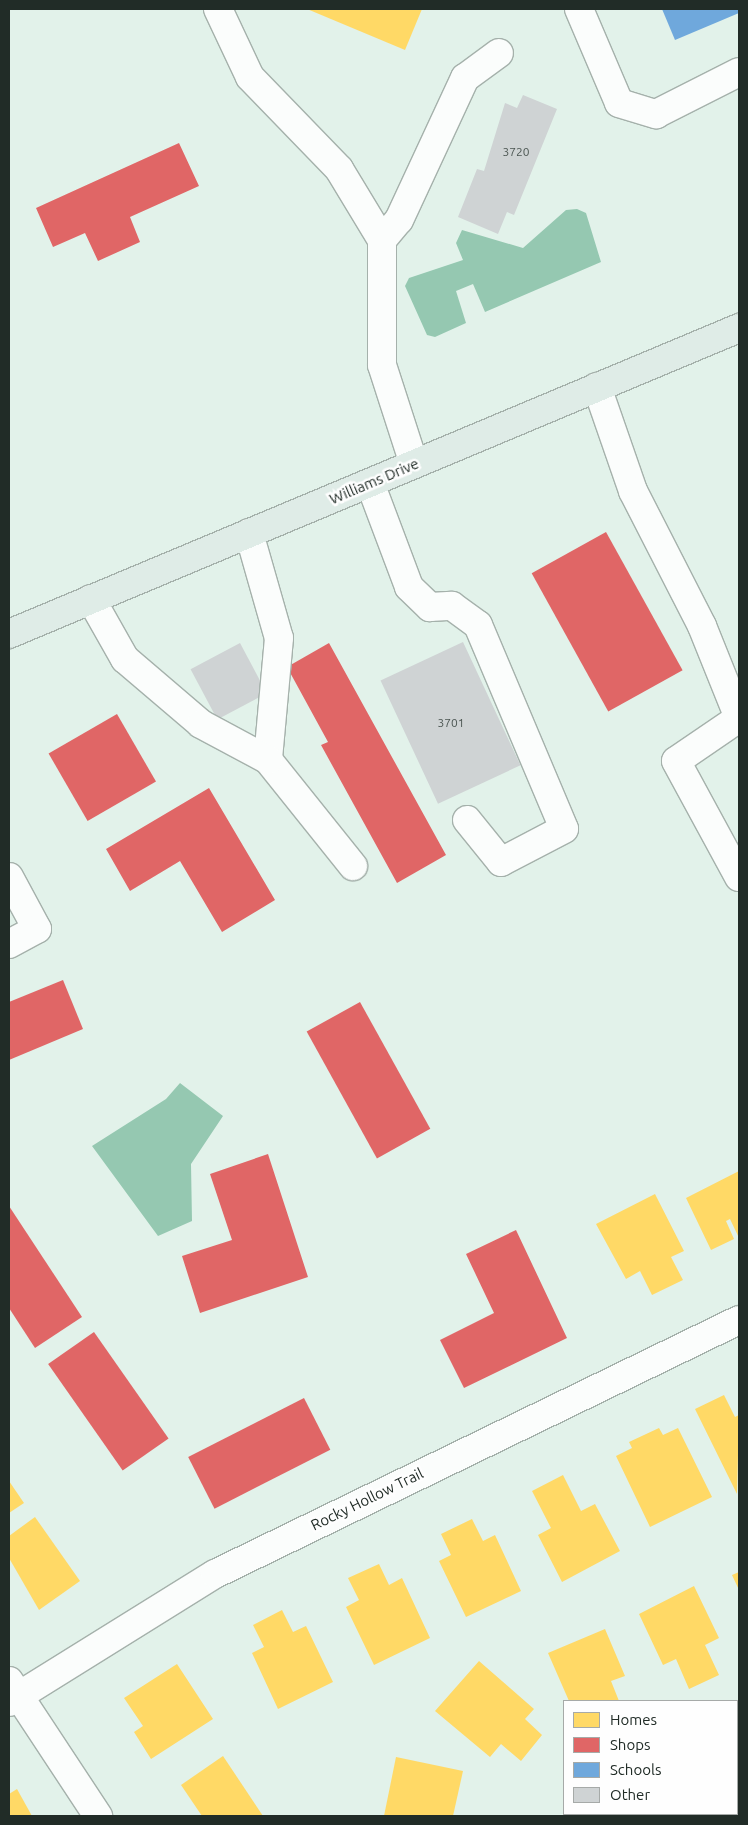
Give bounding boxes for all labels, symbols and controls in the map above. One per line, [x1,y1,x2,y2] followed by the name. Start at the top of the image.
[502,145,530,159] house number: 3720
[327,454,421,508] street label: Williams Drive
[437,716,465,730] house number: 3701
[308,1464,426,1534] street label: Rocky Hollow Trail
[563,1700,738,1815] legend
[610,1711,657,1728] text: Homes
[610,1736,651,1753] text: Shops
[610,1761,661,1778] text: Schools
[610,1786,650,1803] text: Other

